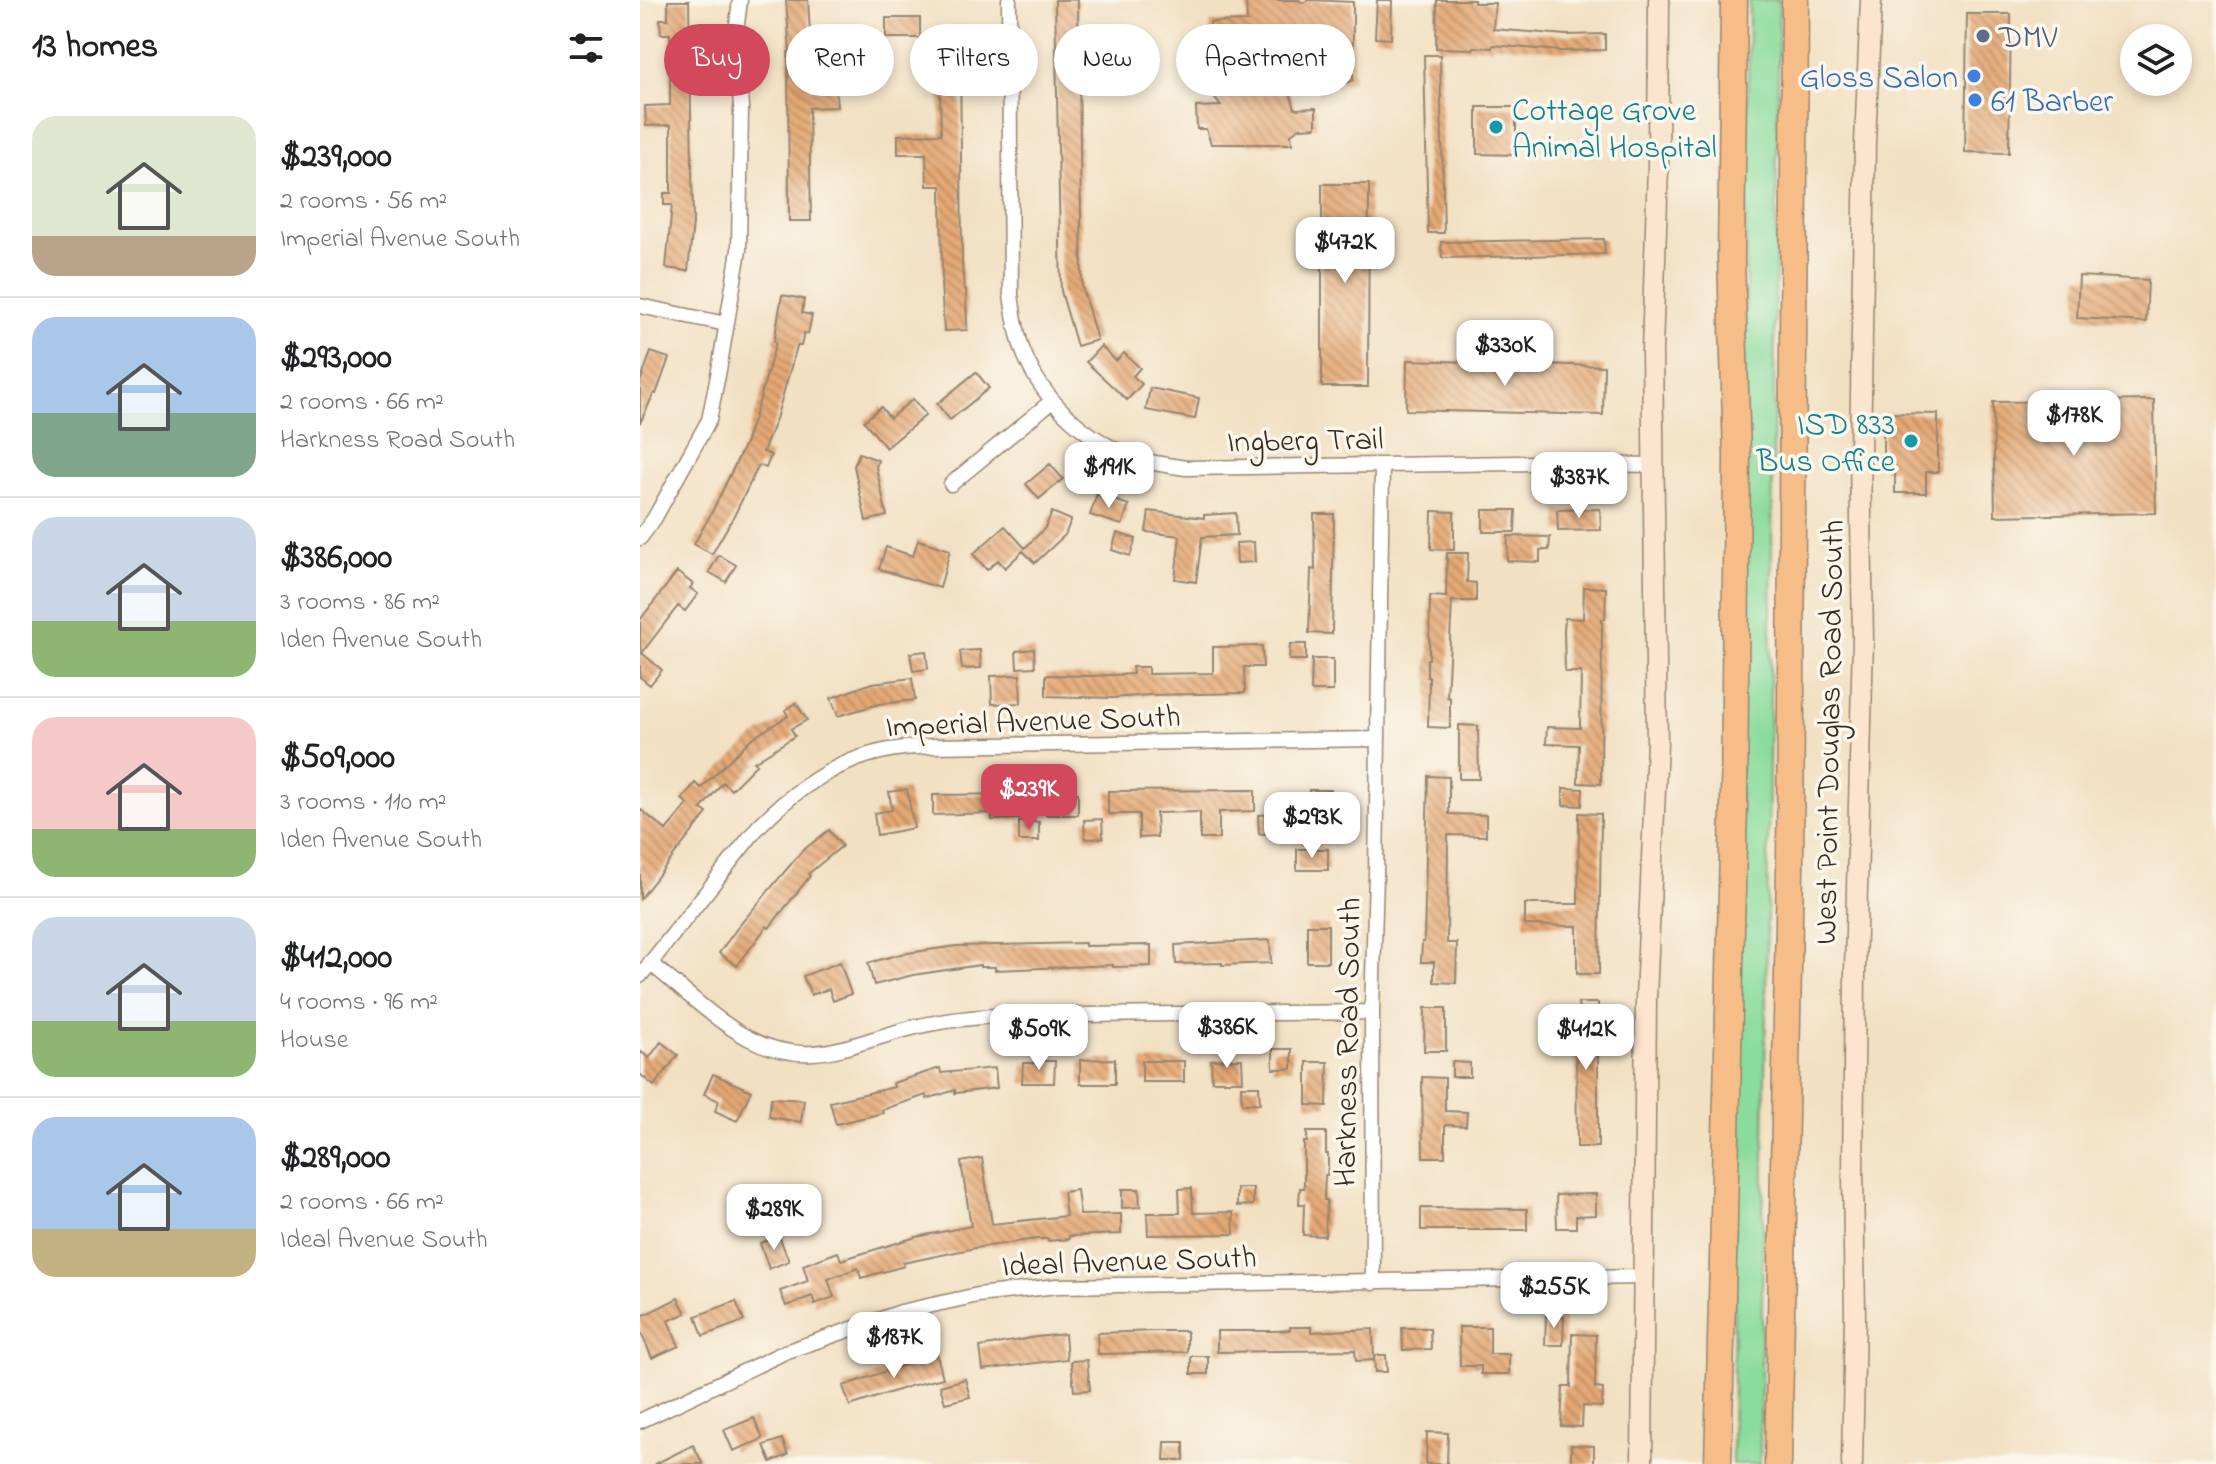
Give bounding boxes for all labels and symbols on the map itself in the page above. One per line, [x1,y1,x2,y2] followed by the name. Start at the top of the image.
[1998,16,2058,63] place label: DMV
[1974,27,1992,45] marker: DMV
[1800,56,1958,103] place label: Gloss Salon
[1965,67,1983,85] marker: Gloss Salon
[1991,80,2113,127] place label: 61 Barber
[1512,89,1717,173] place label: Cottage Grove Animal Hospital
[1966,91,1984,109] marker: 61 Barber
[1487,118,1505,136] marker: Cottage Grove Animal Hospital
[1289,217,1401,285] pin: $472K
[1449,320,1561,388] pin: $330K
[2018,390,2130,458] pin: $178K
[1756,403,1896,487] place label: ISD 833 Bus Office
[1226,418,1384,467] street label: Ingberg Trail
[1902,432,1920,450] marker: ISD 833 Bus Office
[1053,442,1165,510] pin: $191K
[1523,452,1635,520] pin: $387K
[1804,519,1859,945] street label: West Point Douglas Road South
[885,695,1182,752] street label: Imperial Avenue South
[973,764,1085,832] pin: $239K
[1256,792,1368,860] pin: $293K
[1323,897,1376,1187] street label: Harkness Road South
[1171,1002,1283,1070] pin: $386K
[983,1004,1095,1072] pin: $509K
[1530,1004,1642,1072] pin: $412K
[718,1184,830,1252] pin: $289K
[1001,1236,1258,1291] street label: Ideal Avenue South
[1498,1262,1610,1330] pin: $255K
[838,1312,950,1380] pin: $187K

